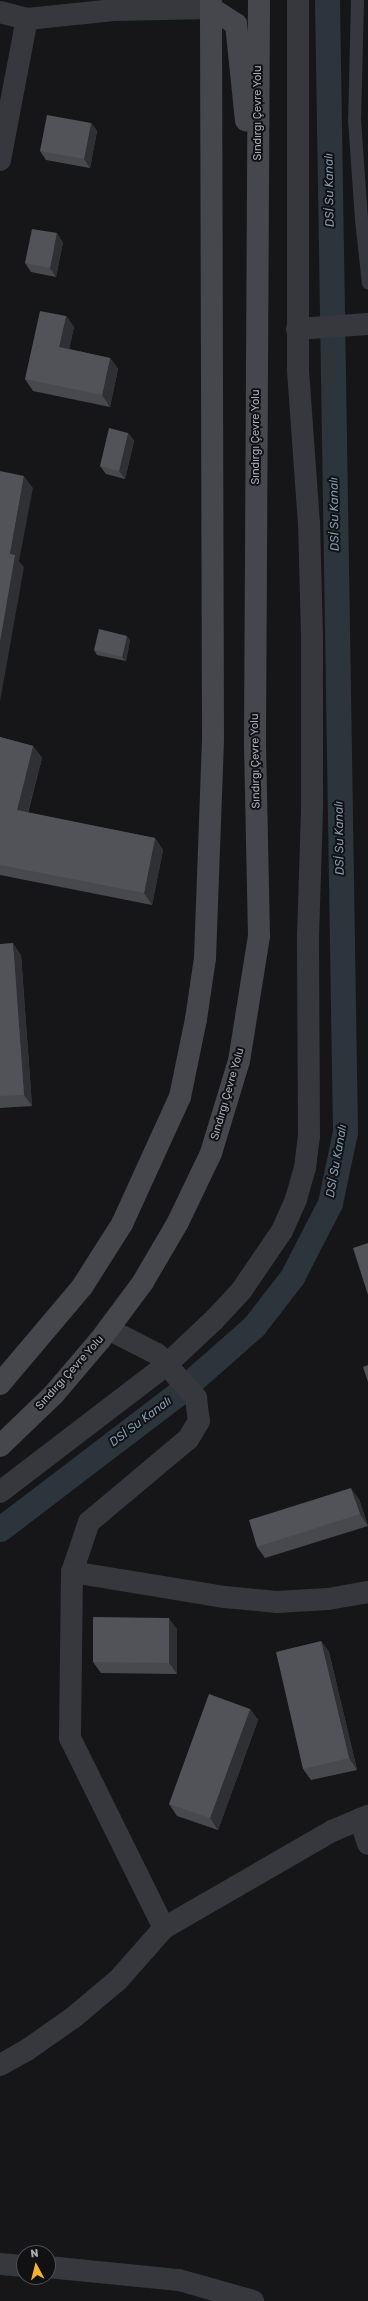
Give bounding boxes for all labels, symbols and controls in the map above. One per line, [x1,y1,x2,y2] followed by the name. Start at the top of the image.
[251,65,265,161] street label: Sındırgı Çevre Yolu
[322,153,338,227] water label: DSİ Su Kanalı
[249,389,263,485] street label: Sındırgı Çevre Yolu
[327,477,343,551] water label: DSİ Su Kanalı
[249,713,263,809] street label: Sındırgı Çevre Yolu
[332,801,348,875] water label: DSİ Su Kanalı
[208,1046,248,1142] street label: Sındırgı Çevre Yolu
[323,1123,351,1199] water label: DSİ Su Kanalı
[33,1333,107,1413] street label: Sındırgı Çevre Yolu
[107,1394,175,1450] water label: DSİ Su Kanalı
[16,2245,56,2285] north arrow
[30,2247,39,2261] text: N

